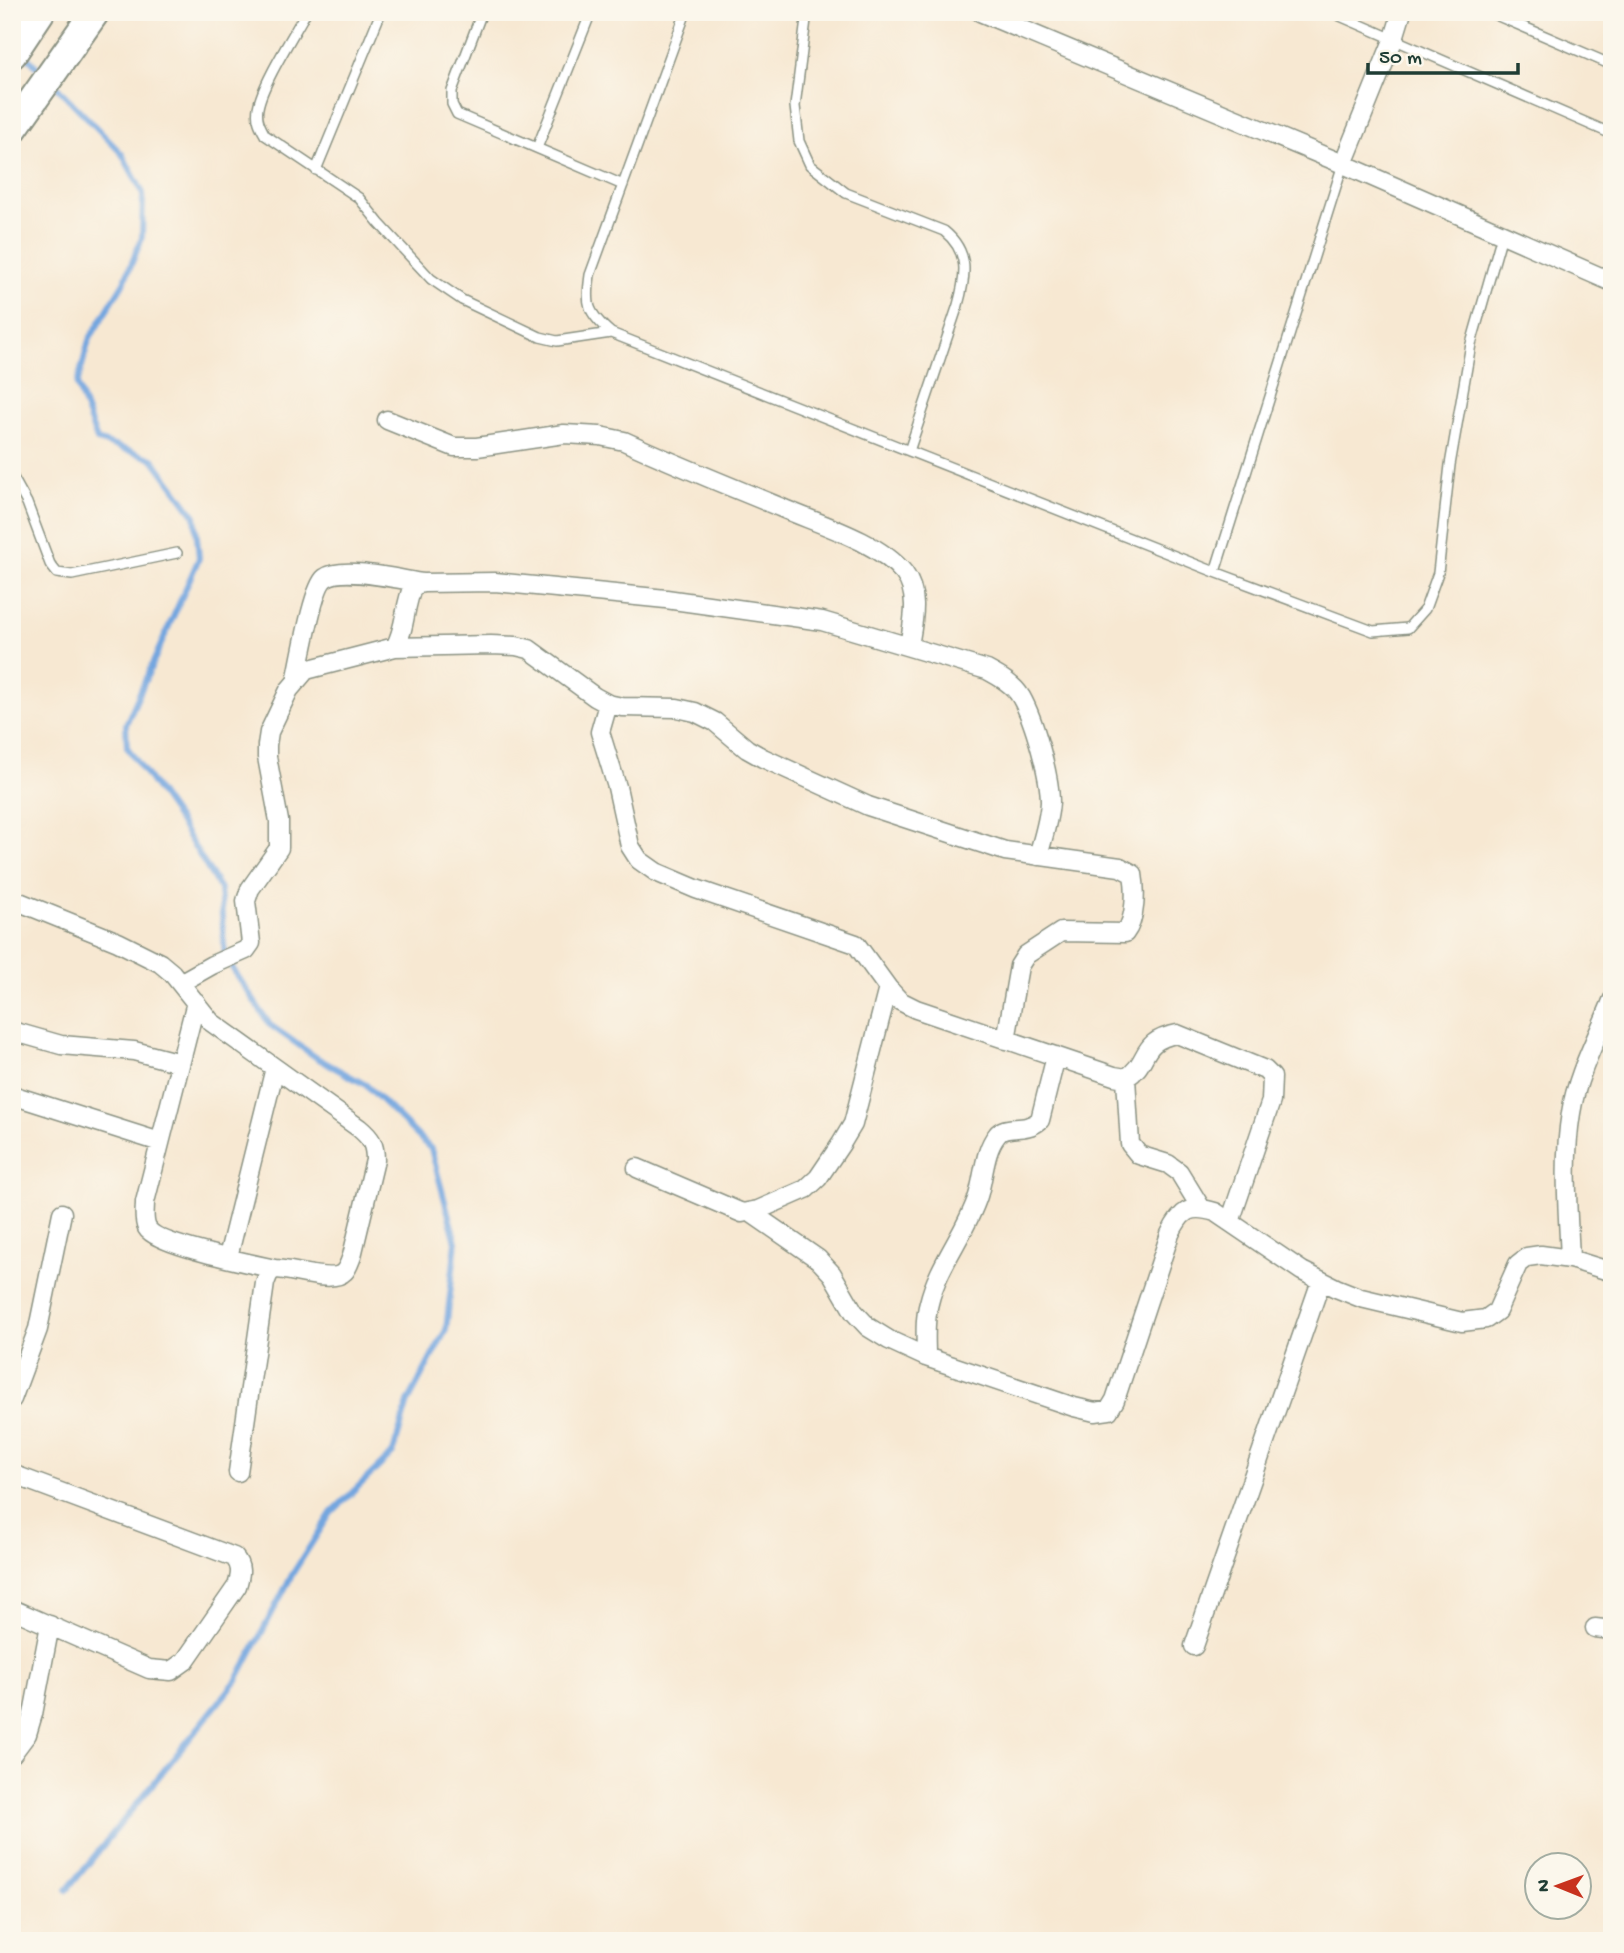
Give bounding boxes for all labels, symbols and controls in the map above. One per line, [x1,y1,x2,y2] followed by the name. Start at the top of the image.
[1368,32,1519,76] scale bar
[1379,47,1422,72] text: 50 m
[1522,1852,1592,1922] north arrow
[1533,1879,1556,1892] text: N

